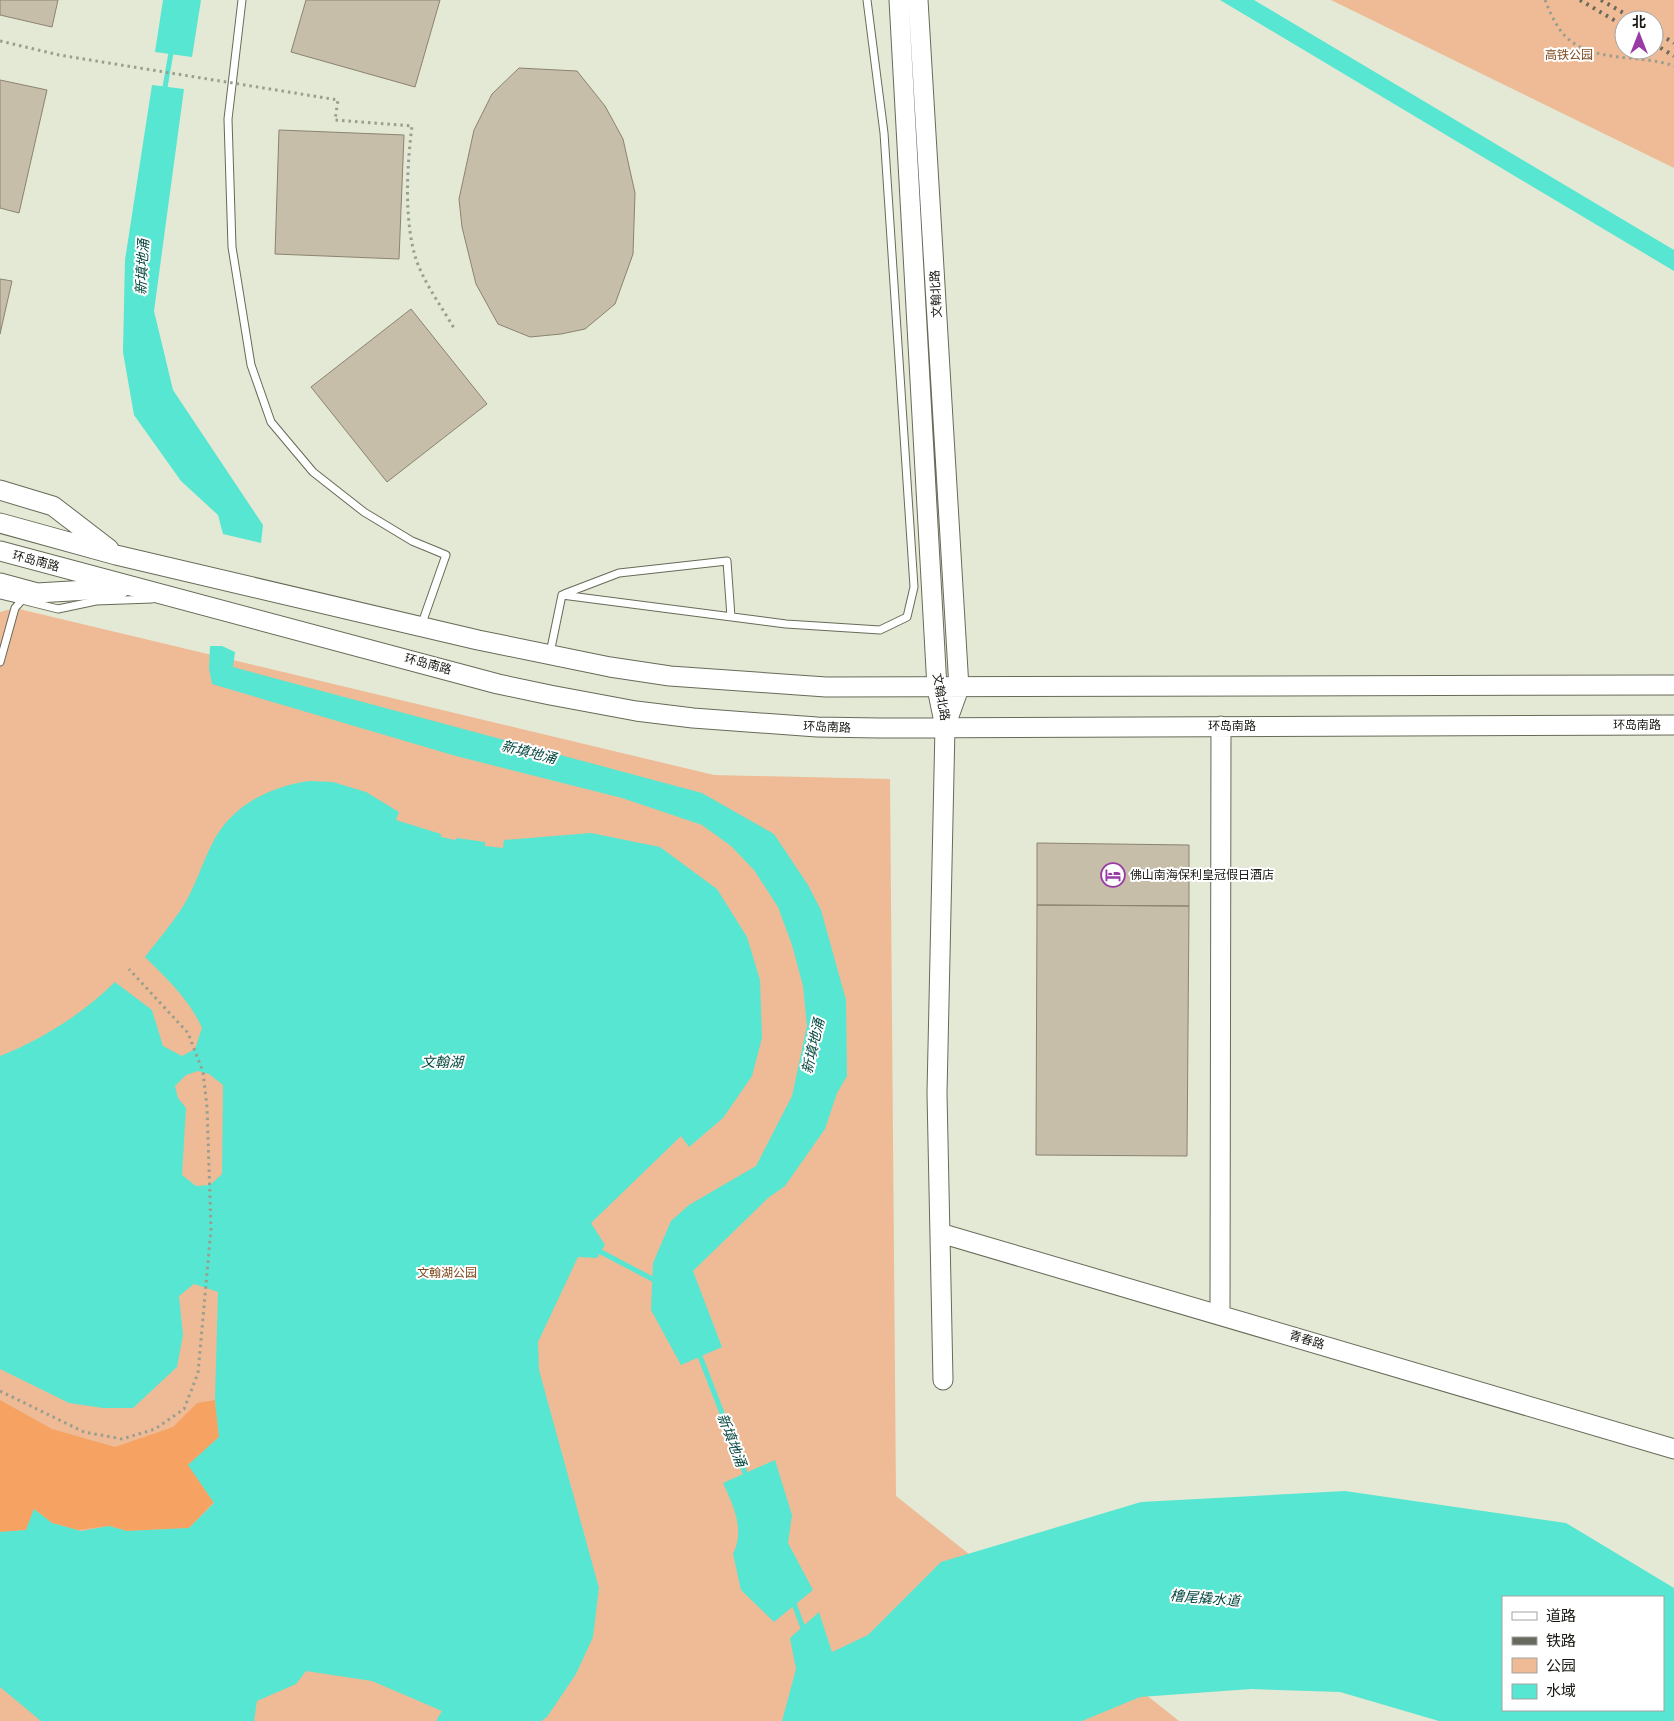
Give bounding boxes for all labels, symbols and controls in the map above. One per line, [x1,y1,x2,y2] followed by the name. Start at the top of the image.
[1614,10,1664,60] north arrow
[1632,14,1646,30] text: 北
[1545,48,1593,62] park label: 高铁公园
[133,237,152,295] water label: 新填地涌
[928,270,944,318] street label: 文翰北路
[11,548,61,574] street label: 环岛南路
[403,651,453,677] street label: 环岛南路
[930,672,952,722] street label: 文翰北路
[1613,718,1661,732] street label: 环岛南路
[803,719,851,735] street label: 环岛南路
[1208,719,1256,733] street label: 环岛南路
[500,737,560,767] water label: 新填地涌
[1100,862,1126,888] hotel icon: 佛山南海保利皇冠假日酒店
[1130,868,1274,882] place label: 佛山南海保利皇冠假日酒店
[799,1015,828,1075] water label: 新填地涌
[421,1054,465,1070] water label: 文翰湖
[417,1266,477,1280] park label: 文翰湖公园
[1288,1328,1326,1352] street label: 青春路
[714,1411,750,1471] water label: 新填地涌
[1169,1587,1243,1609] water label: 橹尾撬水道
[1502,1596,1664,1711] legend
[1546,1607,1576,1625] text: 道路
[1546,1632,1576,1650] text: 铁路
[1546,1657,1576,1675] text: 公园
[1546,1682,1576,1700] text: 水域

